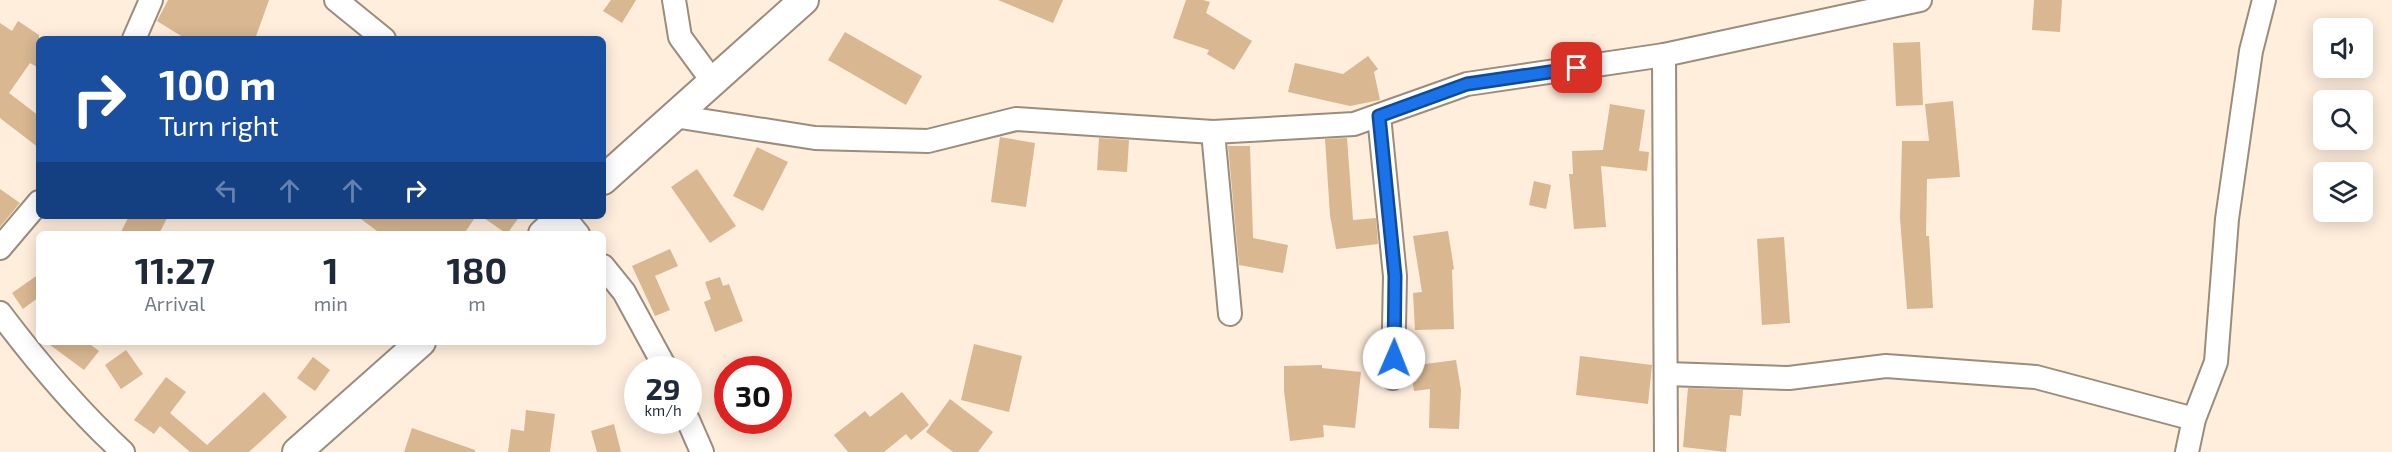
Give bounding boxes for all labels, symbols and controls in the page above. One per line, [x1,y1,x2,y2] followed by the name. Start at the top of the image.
[2313,18,2373,222] map controls
[2313,18,2373,78] button: sound
[1551,42,1602,93] pin
[1560,51,1593,84] icon: arrive
[159,58,276,108] text: 100 m
[60,60,138,138] icon: right
[2313,90,2373,150] button: search
[159,109,279,141] text: Turn right
[2313,162,2373,222] button: layers
[210,174,243,207] icon: left
[273,174,306,207] icon: ahead
[336,174,369,207] icon: ahead
[399,174,432,207] icon: right
[135,248,215,291] text: 11:27
[323,248,339,291] text: 1
[447,248,507,291] text: 180
[144,291,205,315] text: Arrival
[314,291,348,315] text: min
[468,291,486,315] text: m
[1362,326,1426,390] position arrow
[714,356,792,434] speed limit sign: 30
[645,370,681,406] text: 29
[644,401,682,419] text: km/h

